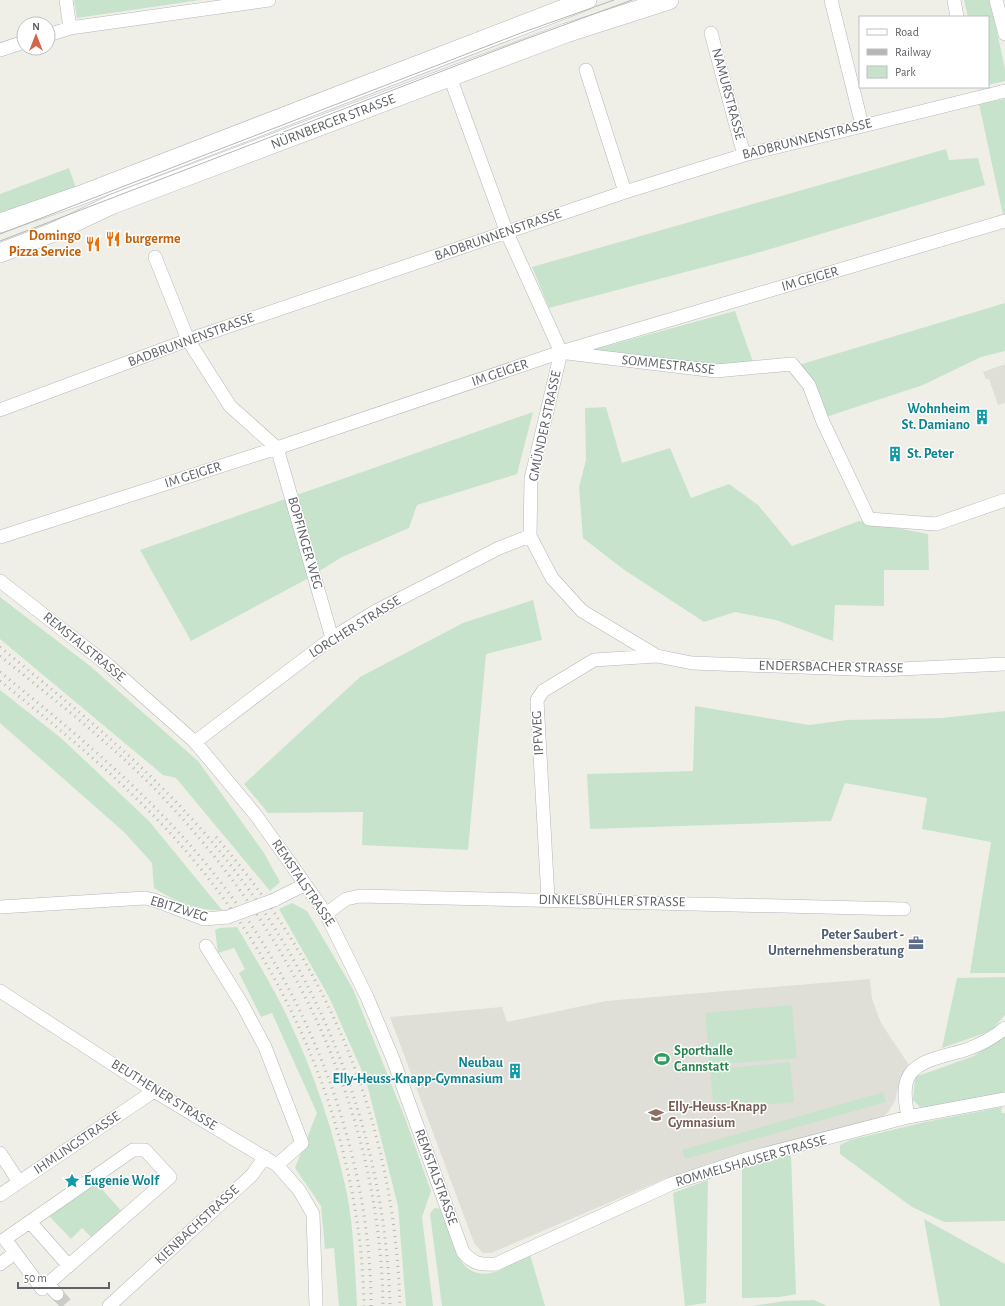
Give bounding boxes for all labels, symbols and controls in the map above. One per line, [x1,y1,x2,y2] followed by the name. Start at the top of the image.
[16,16,56,56] north arrow
[859,16,989,88] legend
[32,21,40,32] text: N
[895,26,919,38] text: Road
[895,46,931,59] text: Railway
[709,47,747,142] street label: NAMURSTRASSE
[895,66,916,78] text: Park
[268,89,397,152] street label: NÜRNBERGER STRASSE
[741,116,873,162] street label: BADBRUNNENSTRASSE
[433,207,563,263] street label: BADBRUNNENSTRASSE
[9,229,81,259] place label: Domingo Pizza Service
[104,230,122,248] restaurant icon: burgerme
[125,232,181,246] place label: burgerme
[84,235,102,253] restaurant icon: Domingo Pizza Service
[780,264,840,294] street label: IM GEIGER
[126,311,256,369] street label: BADBRUNNENSTRASSE
[621,353,715,377] street label: SOMMESTRASSE
[470,357,530,389] street label: IM GEIGER
[524,369,564,483] street label: GMÜNDER STRASSE
[902,402,970,432] place label: Wohnheim St. Damiano
[973,408,991,426] building icon: Wohnheim St. Damiano
[886,445,904,463] building icon: St. Peter
[907,447,954,461] place label: St. Peter
[163,459,223,491] street label: IM GEIGER
[285,495,325,591] street label: BOPFINGER WEG
[307,593,403,661] street label: LORCHER STRASSE
[40,610,128,684] street label: REMSTALSTRASSE
[759,659,904,675] street label: ENDERSBACHER STRASSE
[530,710,546,756] street label: IPFWEG
[269,837,337,929] street label: REMSTALSTRASSE
[538,890,686,909] street label: DINKELSBÜHLER STRASSE
[149,894,209,924] street label: EBITZWEG
[768,928,905,958] place label: Peter Saubert - Unternehmensberatung
[907,934,925,952] office icon: Peter Saubert - Unternehmensberatung
[674,1044,733,1074] place label: Sporthalle Cannstatt
[653,1050,671,1068] sports icon: Sporthalle Cannstatt
[332,1056,504,1086] place label: Neubau Elly-Heuss-Knapp-Gymnasium
[109,1057,220,1133] street label: BEUTHENER STRASSE
[506,1062,524,1080] building icon: Neubau Elly-Heuss-Knapp-Gymnasium
[668,1100,767,1130] place label: Elly-Heuss-Knapp Gymnasium
[647,1106,665,1124] school or university icon: Elly-Heuss-Knapp Gymnasium
[31,1109,123,1177] street label: IHMLINGSTRASSE
[412,1127,460,1227] street label: REMSTALSTRASSE
[674,1133,828,1189] street label: ROMMELSHAUSER STRASSE
[63,1172,81,1190] place icon: Eugenie Wolf
[84,1174,160,1188] place label: Eugenie Wolf
[152,1183,242,1267] street label: KIENBACHSTRASSE
[18,1264,109,1290] scale bar
[24,1272,47,1284] text: 50 m

